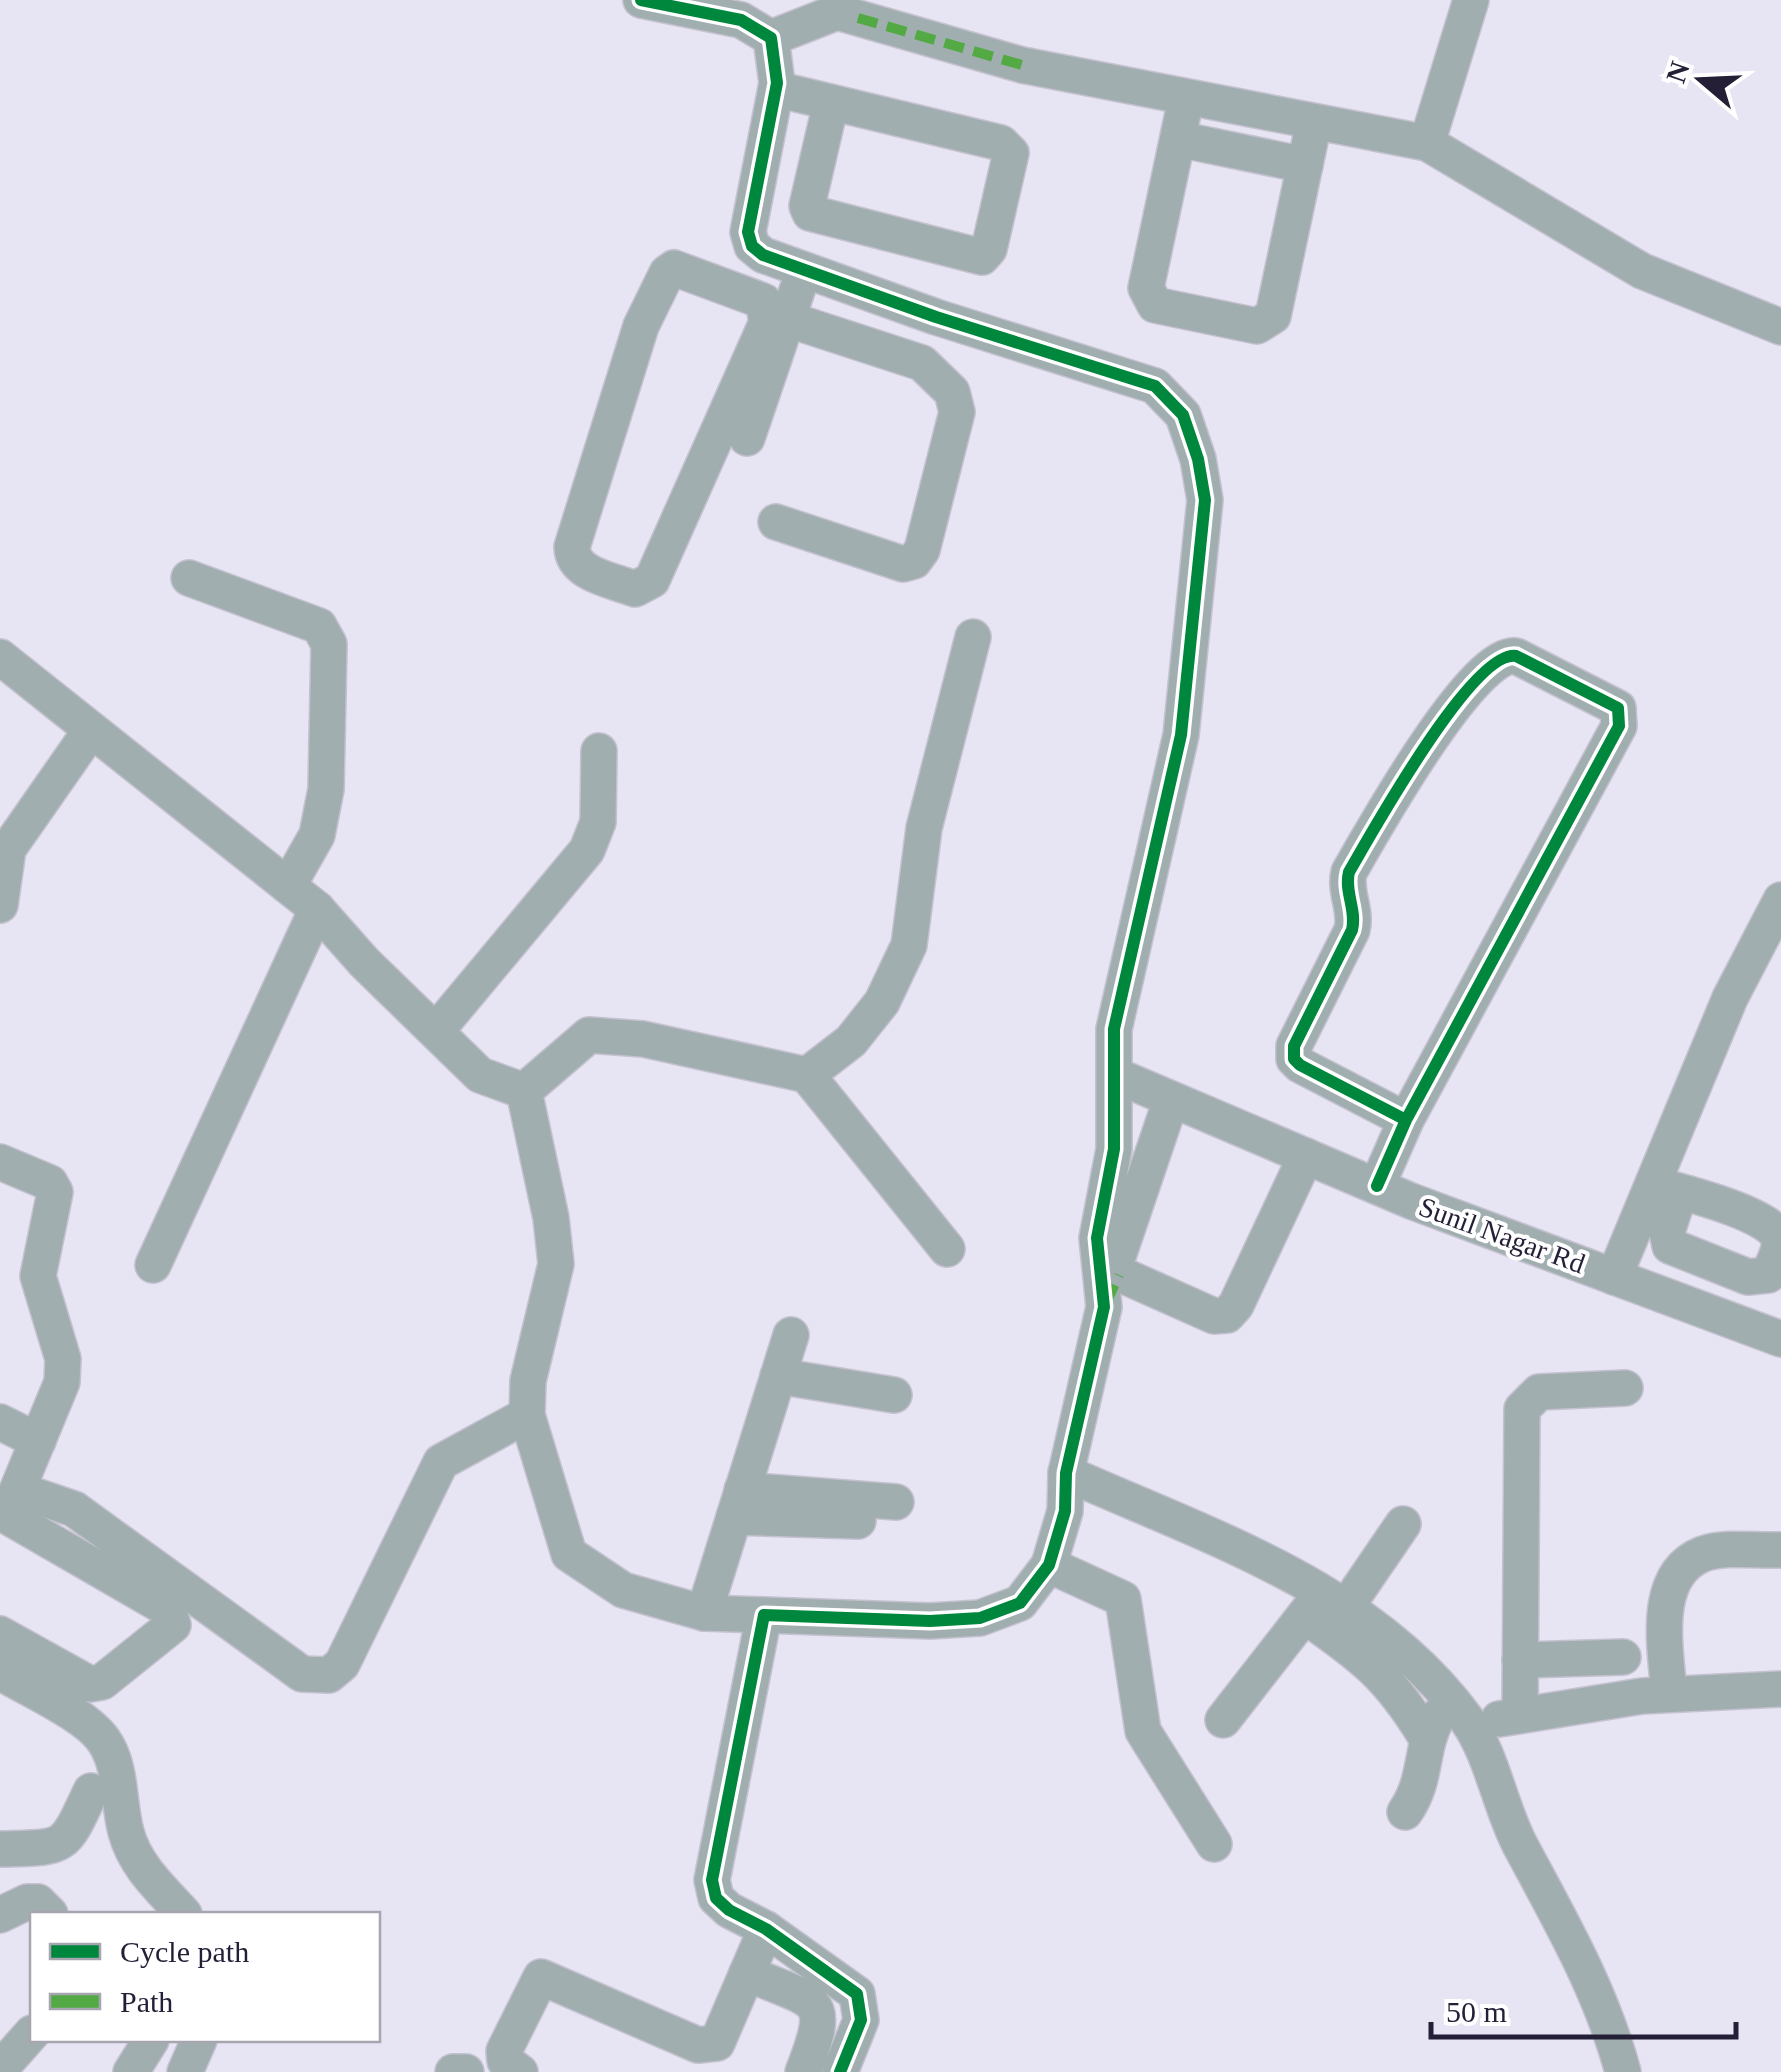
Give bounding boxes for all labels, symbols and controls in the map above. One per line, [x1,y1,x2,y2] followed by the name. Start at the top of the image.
[1651,30,1751,130] north arrow
[1660,57,1696,87] text: N
[1415,1191,1589,1279] street label: Sunil Nagar Rd
[30,1912,380,2042] legend
[120,1935,249,1968] text: Cycle path
[1431,1977,1736,2039] scale bar
[120,1985,173,2018] text: Path
[1446,1995,1507,2028] text: 50 m

